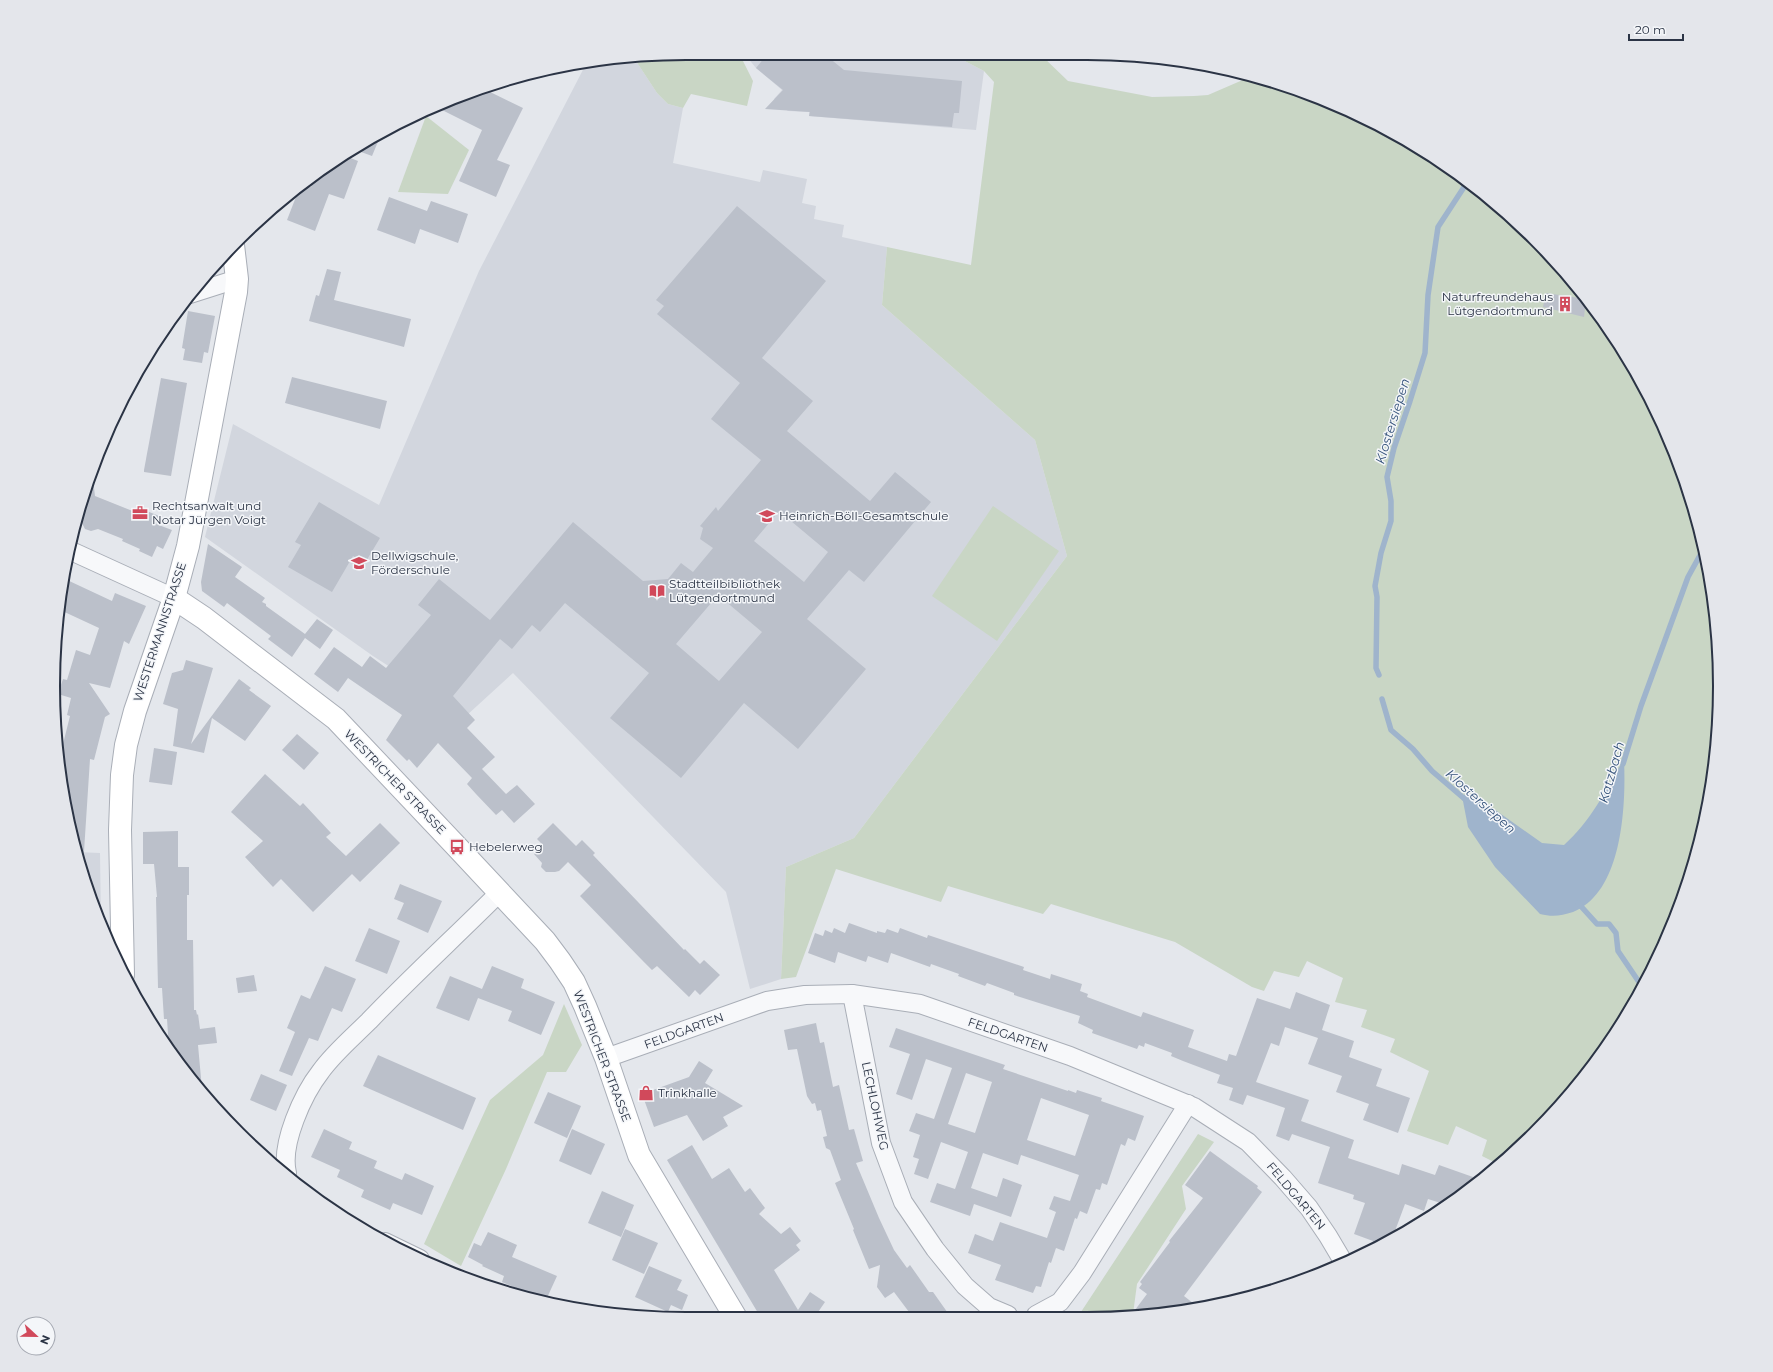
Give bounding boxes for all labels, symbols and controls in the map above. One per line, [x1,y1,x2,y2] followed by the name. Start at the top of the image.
[1629,16,1683,42] scale bar
[1635,22,1666,37] text: 20 m
[1442,289,1553,318] place label: Naturfreundehaus Lütgendortmund
[1556,295,1574,313] building icon: Naturfreundehaus Lütgendortmund
[1371,376,1413,466] water label: Klostersiepen
[152,498,266,527] place label: Rechtsanwalt und Notar Jürgen Voigt
[131,504,149,522] office icon: Rechtsanwalt und Notar Jürgen Voigt
[758,507,776,525] school or university icon: Heinrich-Böll-Gesamtschule
[779,508,949,523] place label: Heinrich-Böll-Gesamtschule
[371,548,458,577] place label: Dellwigschule, Förderschule
[350,554,368,572] school or university icon: Dellwigschule, Förderschule
[130,560,189,704] street label: WESTERMANNSTRASSE
[669,576,781,605] place label: Stadtteilbibliothek Lütgendortmund
[648,582,666,600] library icon: Stadtteilbibliothek Lütgendortmund
[341,726,449,837] street label: WESTRICHER STRASSE
[1595,739,1627,805] water label: Katzbach
[1443,765,1519,837] water label: Klostersiepen
[448,838,466,856] bus stop icon: Hebelerweg
[469,839,543,854] place label: Hebelerweg
[570,988,635,1124] street label: WESTRICHER STRASSE
[642,1009,726,1052] street label: FELDGARTEN
[966,1014,1050,1055] street label: FELDGARTEN
[859,1060,892,1152] street label: LECHLOHWEG
[637,1084,655,1102] shop icon: Trinkhalle
[658,1085,717,1100] place label: Trinkhalle
[1264,1159,1329,1233] street label: FELDGARTEN
[16,1316,56,1356] north arrow
[37,1333,53,1346] text: N

